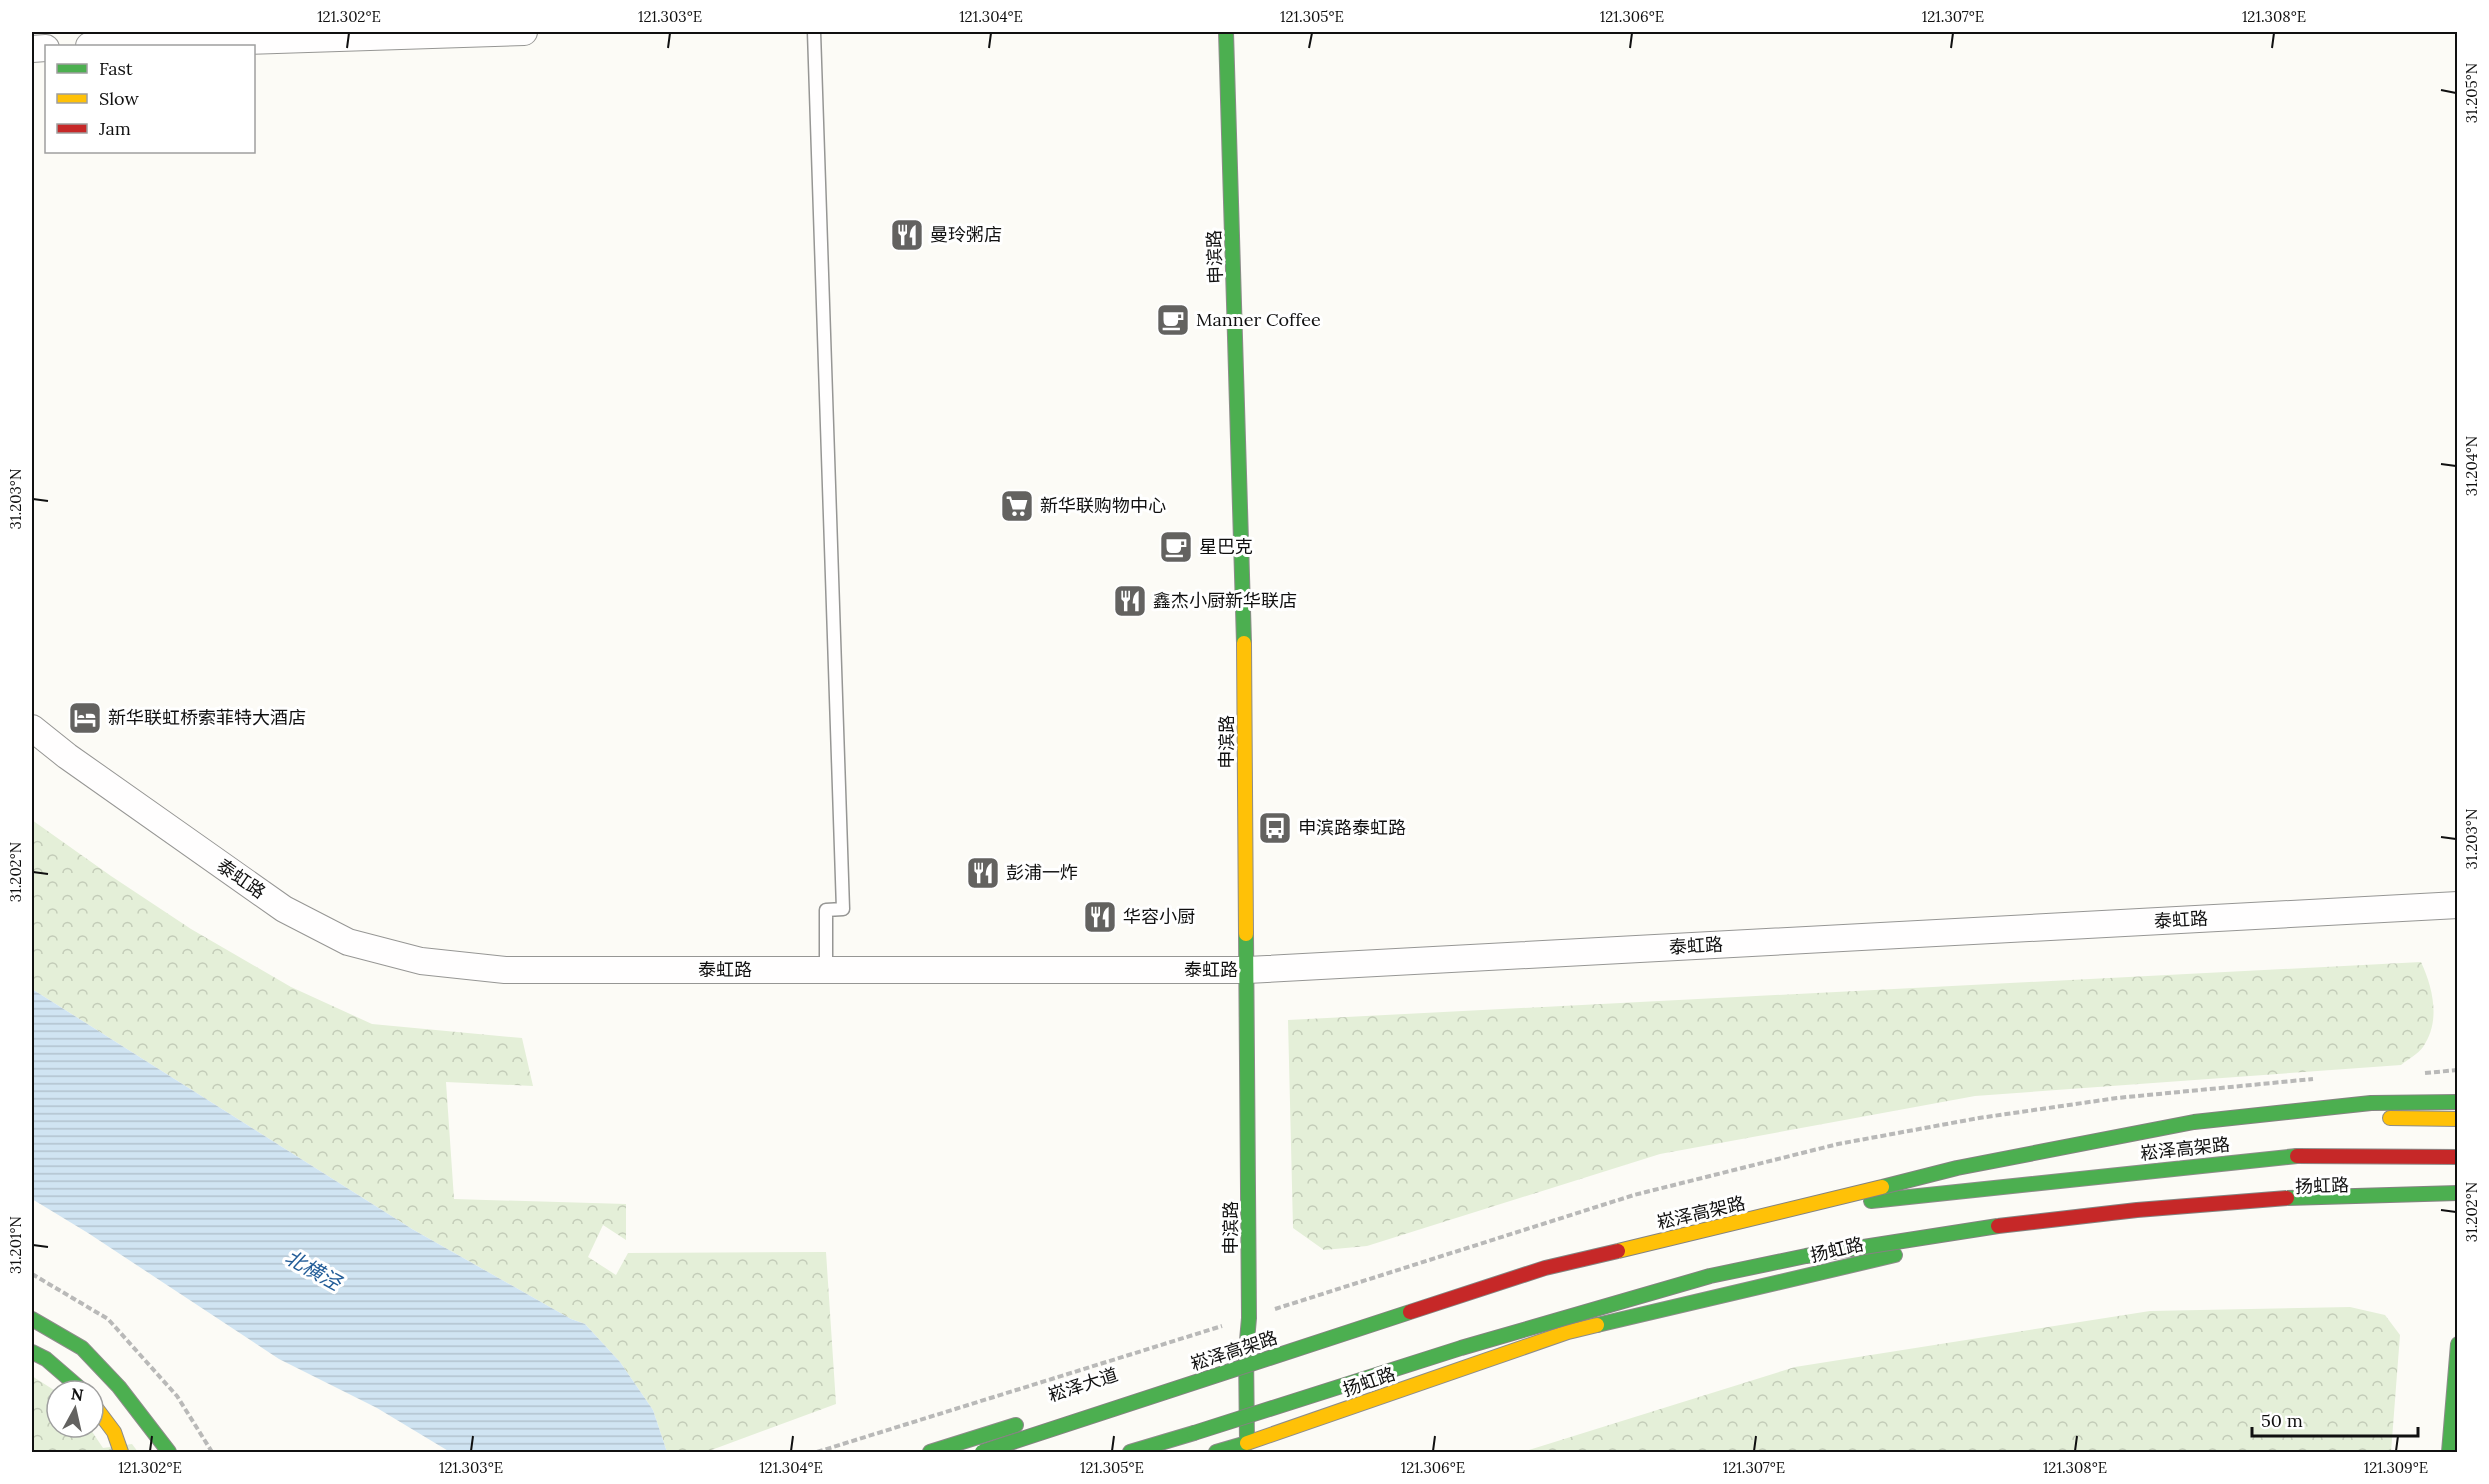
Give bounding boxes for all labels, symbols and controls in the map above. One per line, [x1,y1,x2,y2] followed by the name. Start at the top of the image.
[317,7,381,26] text: 121.302°E
[638,7,702,26] text: 121.303°E
[959,7,1023,26] text: 121.304°E
[1280,7,1344,26] text: 121.305°E
[1600,7,1664,26] text: 121.306°E
[1922,7,1984,26] text: 121.307°E
[2242,7,2306,26] text: 121.308°E
[45,45,255,153] legend
[99,57,133,80] text: Fast
[2462,63,2481,123] text: 31.205°N
[99,87,139,110] text: Slow
[98,117,131,140] text: Jam
[889,217,925,253] restaurant icon: 曼玲粥店
[930,223,1002,246] place label: 曼玲粥店
[1202,230,1227,284] street label: 申滨路
[1155,302,1191,338] cafe icon: Manner Coffee
[1196,308,1321,331] place label: Manner Coffee
[2462,436,2481,496] text: 31.204°N
[6,469,25,529] text: 31.203°N
[999,488,1035,524] supermarket icon: 新华联购物中心
[1040,494,1166,517] place label: 新华联购物中心
[1158,529,1194,565] cafe icon: 星巴克
[1199,535,1253,558] place label: 星巴克
[1112,583,1148,619] restaurant icon: 鑫杰小厨新华联店
[1153,589,1297,612] place label: 鑫杰小厨新华联店
[67,700,103,736] hotel icon: 新华联虹桥索菲特大酒店
[108,706,306,729] place label: 新华联虹桥索菲特大酒店
[1215,715,1238,769] street label: 申滨路
[2462,809,2481,869] text: 31.203°N
[1257,810,1293,846] bus stop icon: 申滨路泰虹路
[1298,816,1406,839] place label: 申滨路泰虹路
[6,842,25,902] text: 31.202°N
[213,854,270,903] street label: 泰虹路
[965,855,1001,891] restaurant icon: 彭浦一炸
[1006,861,1078,884] place label: 彭浦一炸
[1082,899,1118,935] restaurant icon: 华容小厨
[1123,905,1195,928] place label: 华容小厨
[2153,907,2209,932] street label: 泰虹路
[1668,933,1724,958] street label: 泰虹路
[698,958,752,981] street label: 泰虹路
[1184,958,1238,981] street label: 泰虹路
[2139,1132,2231,1165] street label: 崧泽高架路
[2295,1173,2349,1198] street label: 扬虹路
[2462,1182,2481,1242] text: 31.202°N
[1654,1191,1747,1234] street label: 崧泽高架路
[1219,1201,1242,1255] street label: 申滨路
[6,1216,25,1274] text: 31.201°N
[1808,1232,1866,1267] street label: 扬虹路
[281,1244,347,1296] water label: 北横泾
[1187,1326,1280,1375] street label: 崧泽高架路
[1045,1362,1121,1407] street label: 崧泽大道
[1340,1362,1398,1401] street label: 扬虹路
[45,1379,105,1439] north arrow
[70,1383,85,1405] text: N
[2252,1400,2418,1438] scale bar
[2261,1409,2303,1432] text: 50 m
[118,1458,182,1477] text: 121.302°E
[439,1458,503,1477] text: 121.303°E
[759,1458,823,1477] text: 121.304°E
[1080,1458,1144,1477] text: 121.305°E
[1401,1458,1465,1477] text: 121.306°E
[1723,1458,1785,1477] text: 121.307°E
[2043,1458,2107,1477] text: 121.308°E
[2364,1458,2428,1477] text: 121.309°E

